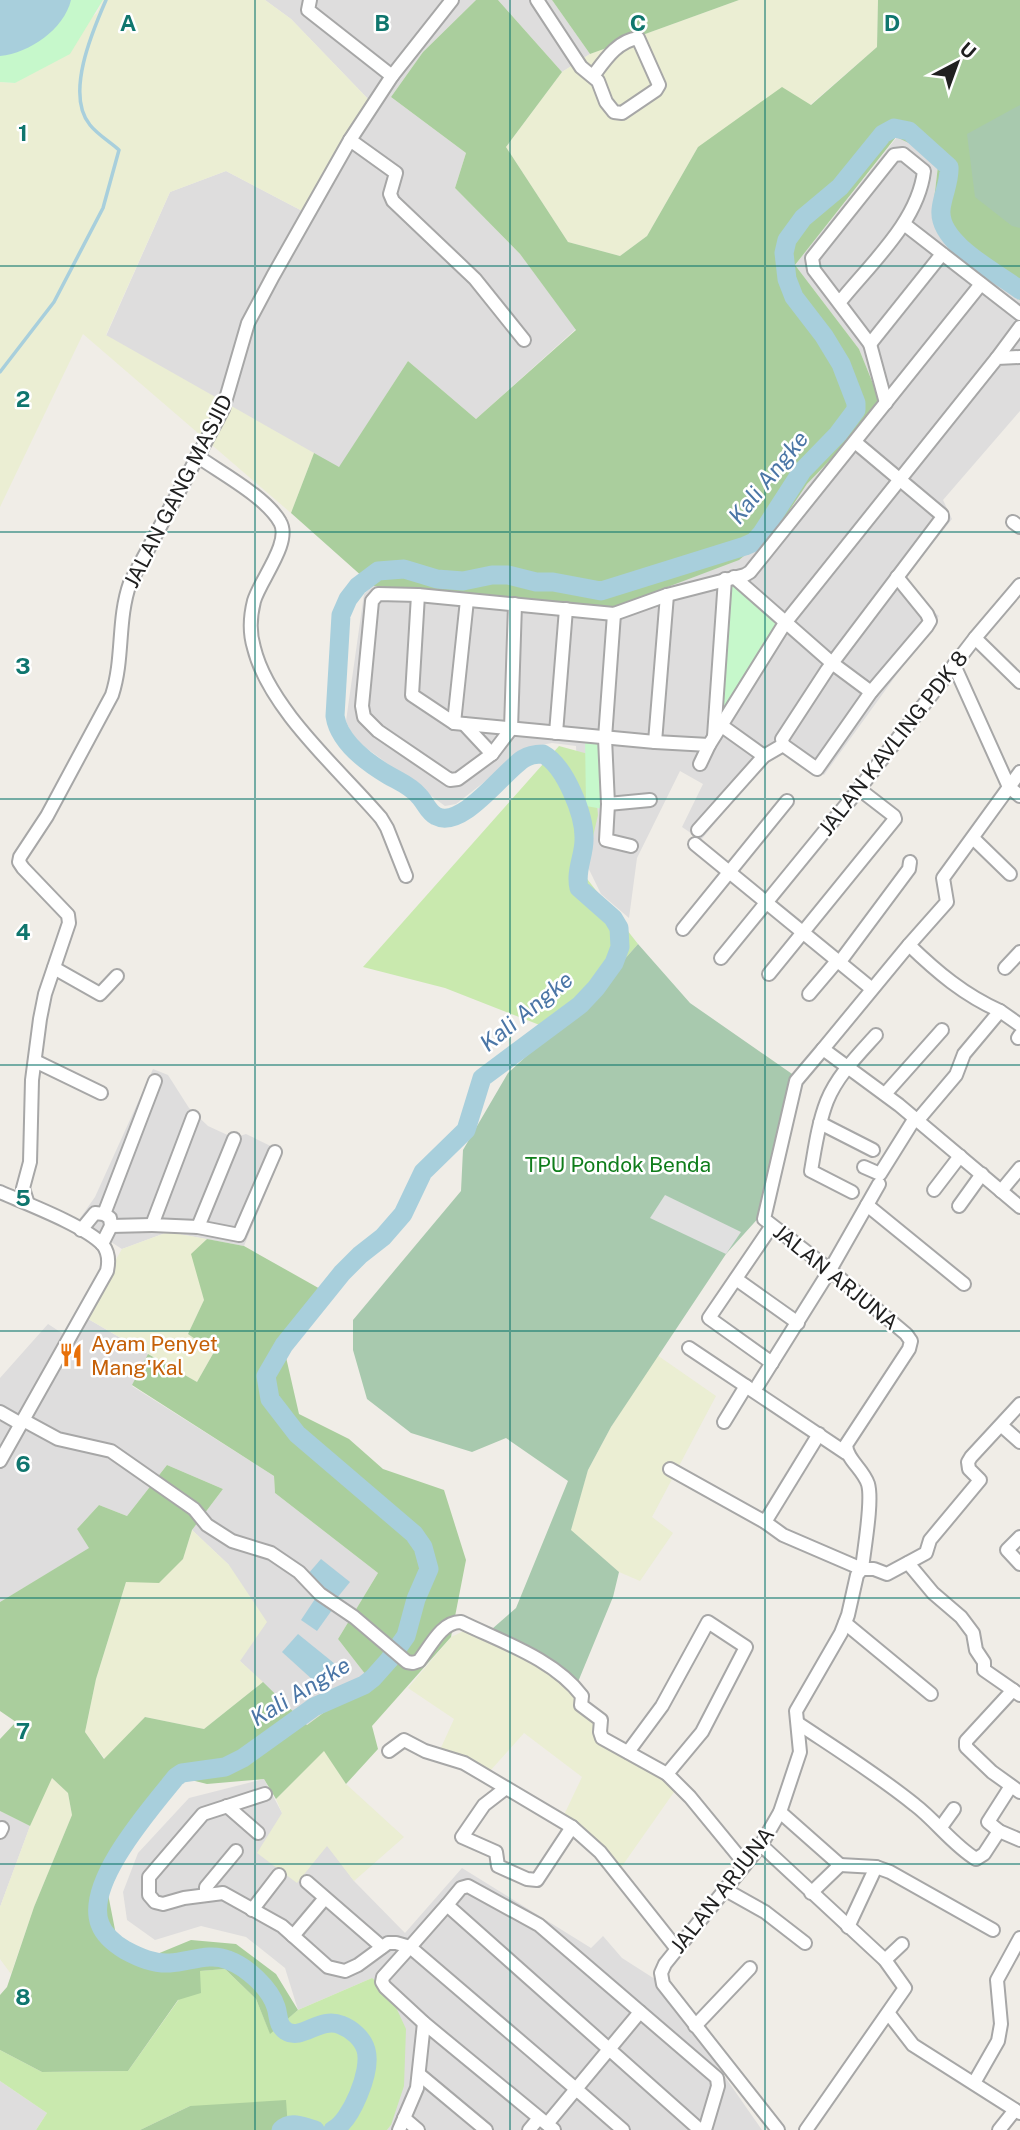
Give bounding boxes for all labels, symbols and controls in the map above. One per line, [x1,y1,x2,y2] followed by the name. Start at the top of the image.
[120,9,137,36] text: A
[374,9,390,36] text: B
[630,9,646,36] text: C
[884,9,900,36] text: D
[922,28,992,98] north arrow
[956,37,981,63] text: U
[18,119,28,146] text: 1
[16,385,30,412] text: 2
[118,390,238,592] street label: JALAN GANG MASJID
[722,425,814,529] water label: Kali Angke
[813,646,973,840] street label: JALAN KAVLING PDK 8
[15,652,31,679] text: 3
[15,918,31,945] text: 4
[474,965,578,1057] water label: Kali Angke
[525,1152,711,1177] park label: TPU Pondok Benda
[15,1184,31,1211] text: 5
[769,1219,904,1335] street label: JALAN ARJUNA
[91,1331,218,1380] place label: Ayam Penyet Mang'Kal
[57,1341,85,1369] restaurant icon: Ayam Penyet Mang'Kal
[15,1450,31,1477] text: 6
[245,1651,355,1731] water label: Kali Angke
[16,1717,30,1744] text: 7
[665,1822,779,1958] street label: JALAN ARJUNA
[15,1983,31,2010] text: 8

